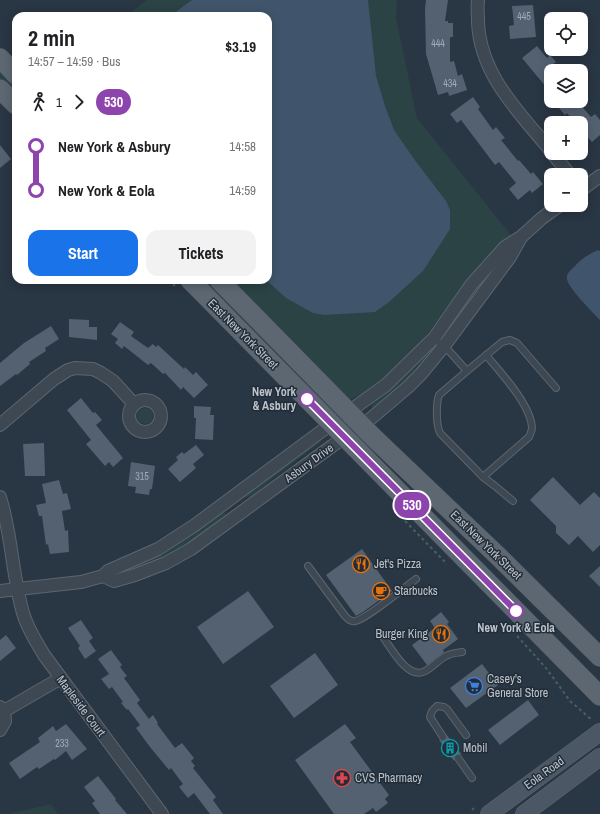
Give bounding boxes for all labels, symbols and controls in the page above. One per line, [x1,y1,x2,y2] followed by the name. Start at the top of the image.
[517,10,531,23] house number: 445
[544,12,588,212] map controls
[544,12,588,56] button: locate
[28,23,75,53] text: 2 min
[225,36,256,57] text: $3.19
[431,37,445,50] house number: 444
[28,53,120,70] text: 14:57 – 14:59 · Bus
[544,64,588,108] button: layers
[443,77,457,90] house number: 434
[28,91,50,113] icon: walk
[68,91,90,113] icon: forward
[104,93,123,111] text: 530
[56,94,62,111] text: 1
[544,116,588,160] button: +
[58,136,171,157] text: New York & Asbury
[229,138,256,155] text: 14:58
[544,168,588,212] button: −
[58,180,155,201] text: New York & Eola
[229,182,256,199] text: 14:59
[28,230,138,276] button: Start
[146,230,256,276] button: Tickets
[204,295,282,373] street label: East New York Street
[252,384,297,414] place label: New York & Asbury
[299,391,315,407] marker: New York & Asbury
[280,440,337,487] street label: Asbury Drive
[135,470,149,483] house number: 315
[389,492,435,518] line badge: 530
[402,496,422,514] text: 530
[447,507,525,583] street label: East New York Street
[351,554,371,574] restaurant icon: Jet's Pizza
[374,556,422,572] place label: Jet's Pizza
[371,581,391,601] cafe icon: Starbucks
[394,583,438,599] place label: Starbucks
[508,603,524,619] marker: New York & Eola
[477,620,555,636] place label: New York & Eola
[431,624,451,644] restaurant icon: Burger King
[375,626,429,642] place label: Burger King
[487,671,548,701] place label: Casey's General Store
[53,672,109,740] street label: Mapleside Court
[464,676,484,696] supermarket icon: Casey's General Store
[55,737,69,750] house number: 233
[440,738,460,758] building icon: Mobil
[463,740,487,756] place label: Mobil
[521,753,567,793] street label: Eola Road
[332,768,352,788] pharmacy icon: CVS Pharmacy
[355,770,422,786] place label: CVS Pharmacy

